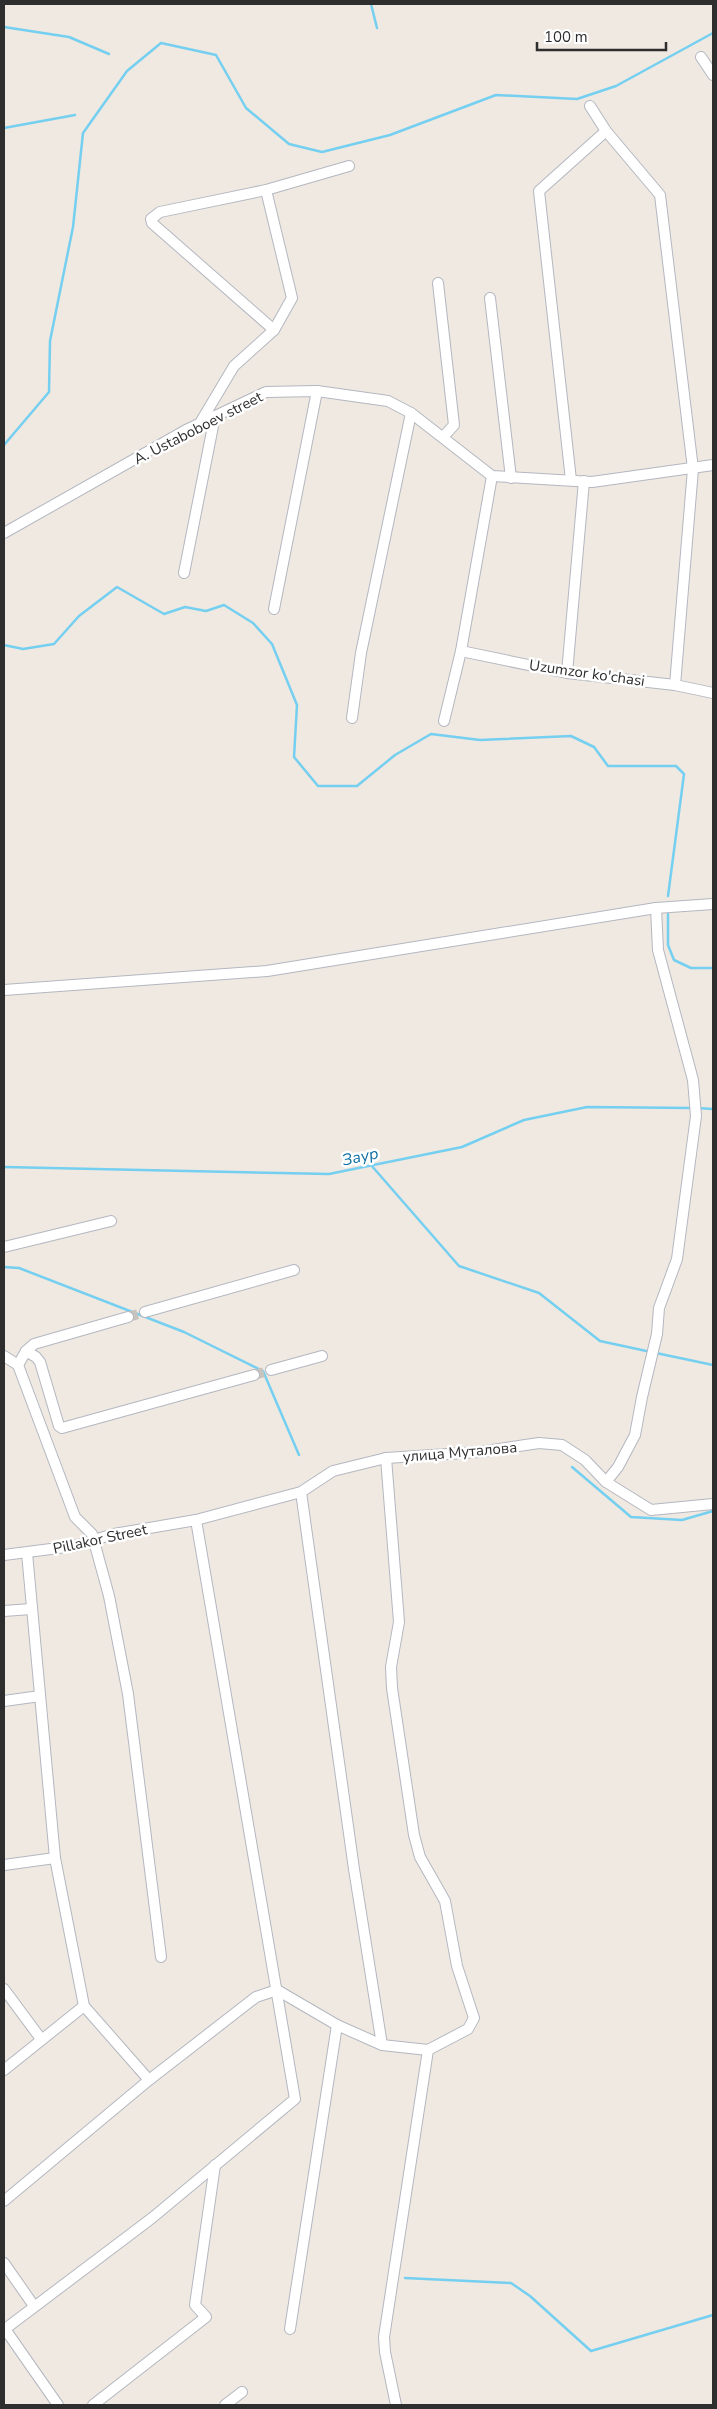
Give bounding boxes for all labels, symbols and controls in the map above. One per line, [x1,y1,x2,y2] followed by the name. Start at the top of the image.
[537,20,666,52] scale bar
[544,27,588,47] text: 100 m
[130,386,267,469] street label: A. Ustaboboev street
[528,655,646,691] street label: Uzumzor ko'chasi
[340,1142,380,1172] water label: Заур
[402,1437,518,1467] street label: улица Муталова
[51,1519,150,1559] street label: Pillakor Street

